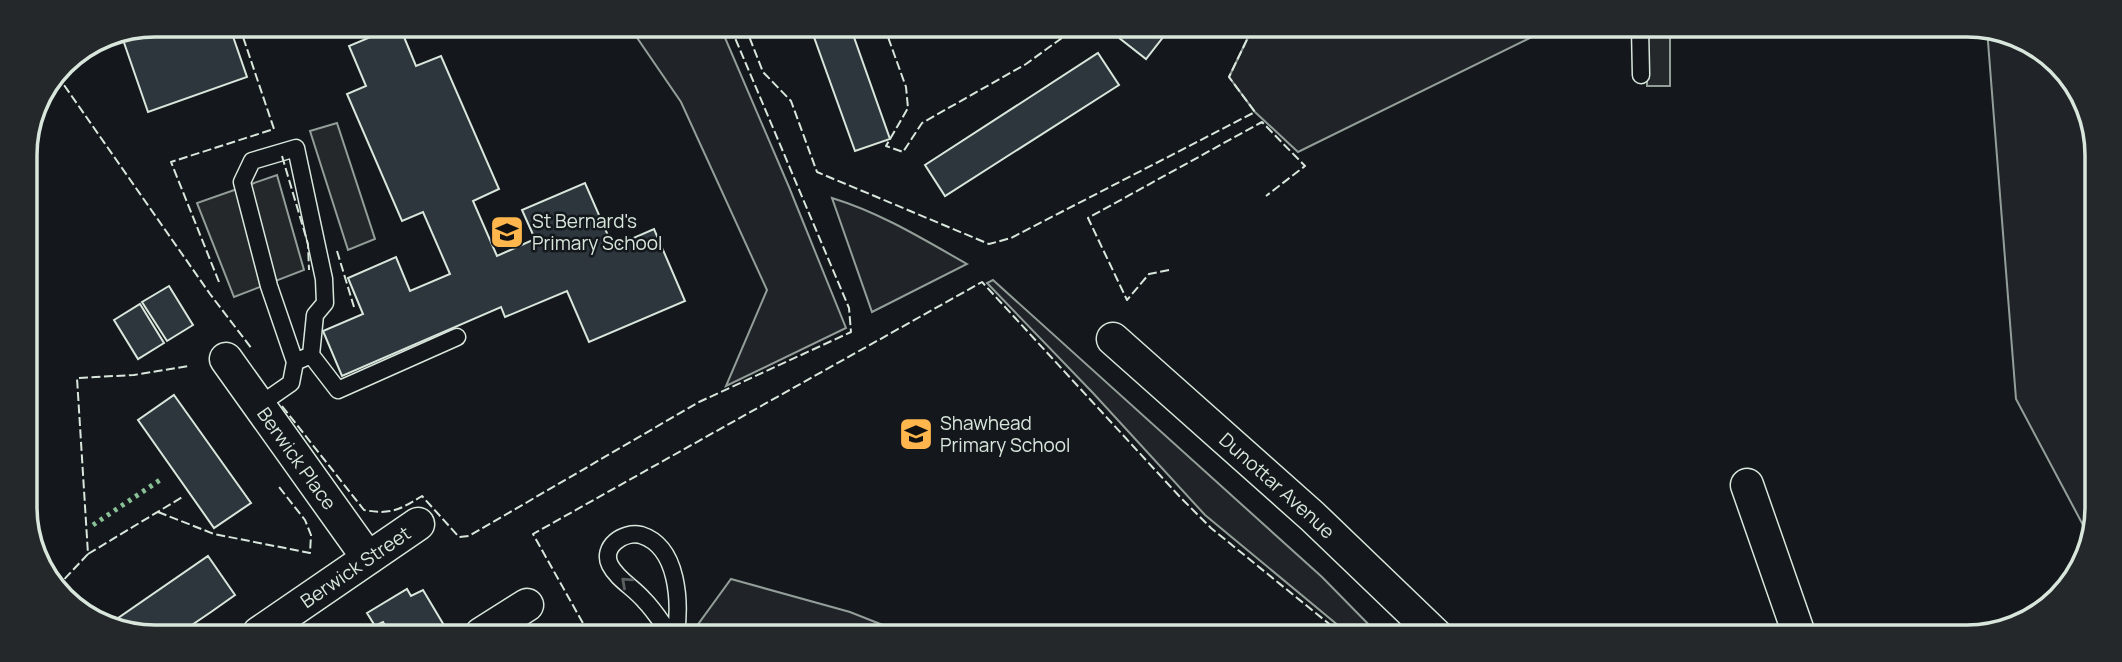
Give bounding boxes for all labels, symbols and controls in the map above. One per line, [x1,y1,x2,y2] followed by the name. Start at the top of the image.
[532,208,662,256] place label: St Bernard's Primary School
[488,213,526,251] school or university icon: St Bernard's Primary School
[251,402,342,515] street label: Berwick Place
[940,410,1070,458] place label: Shawhead Primary School
[897,415,935,453] school or university icon: Shawhead Primary School
[1214,427,1341,544] street label: Dunottar Avenue
[295,520,416,614] street label: Berwick Street
[621,578,634,591] one-way arrow

